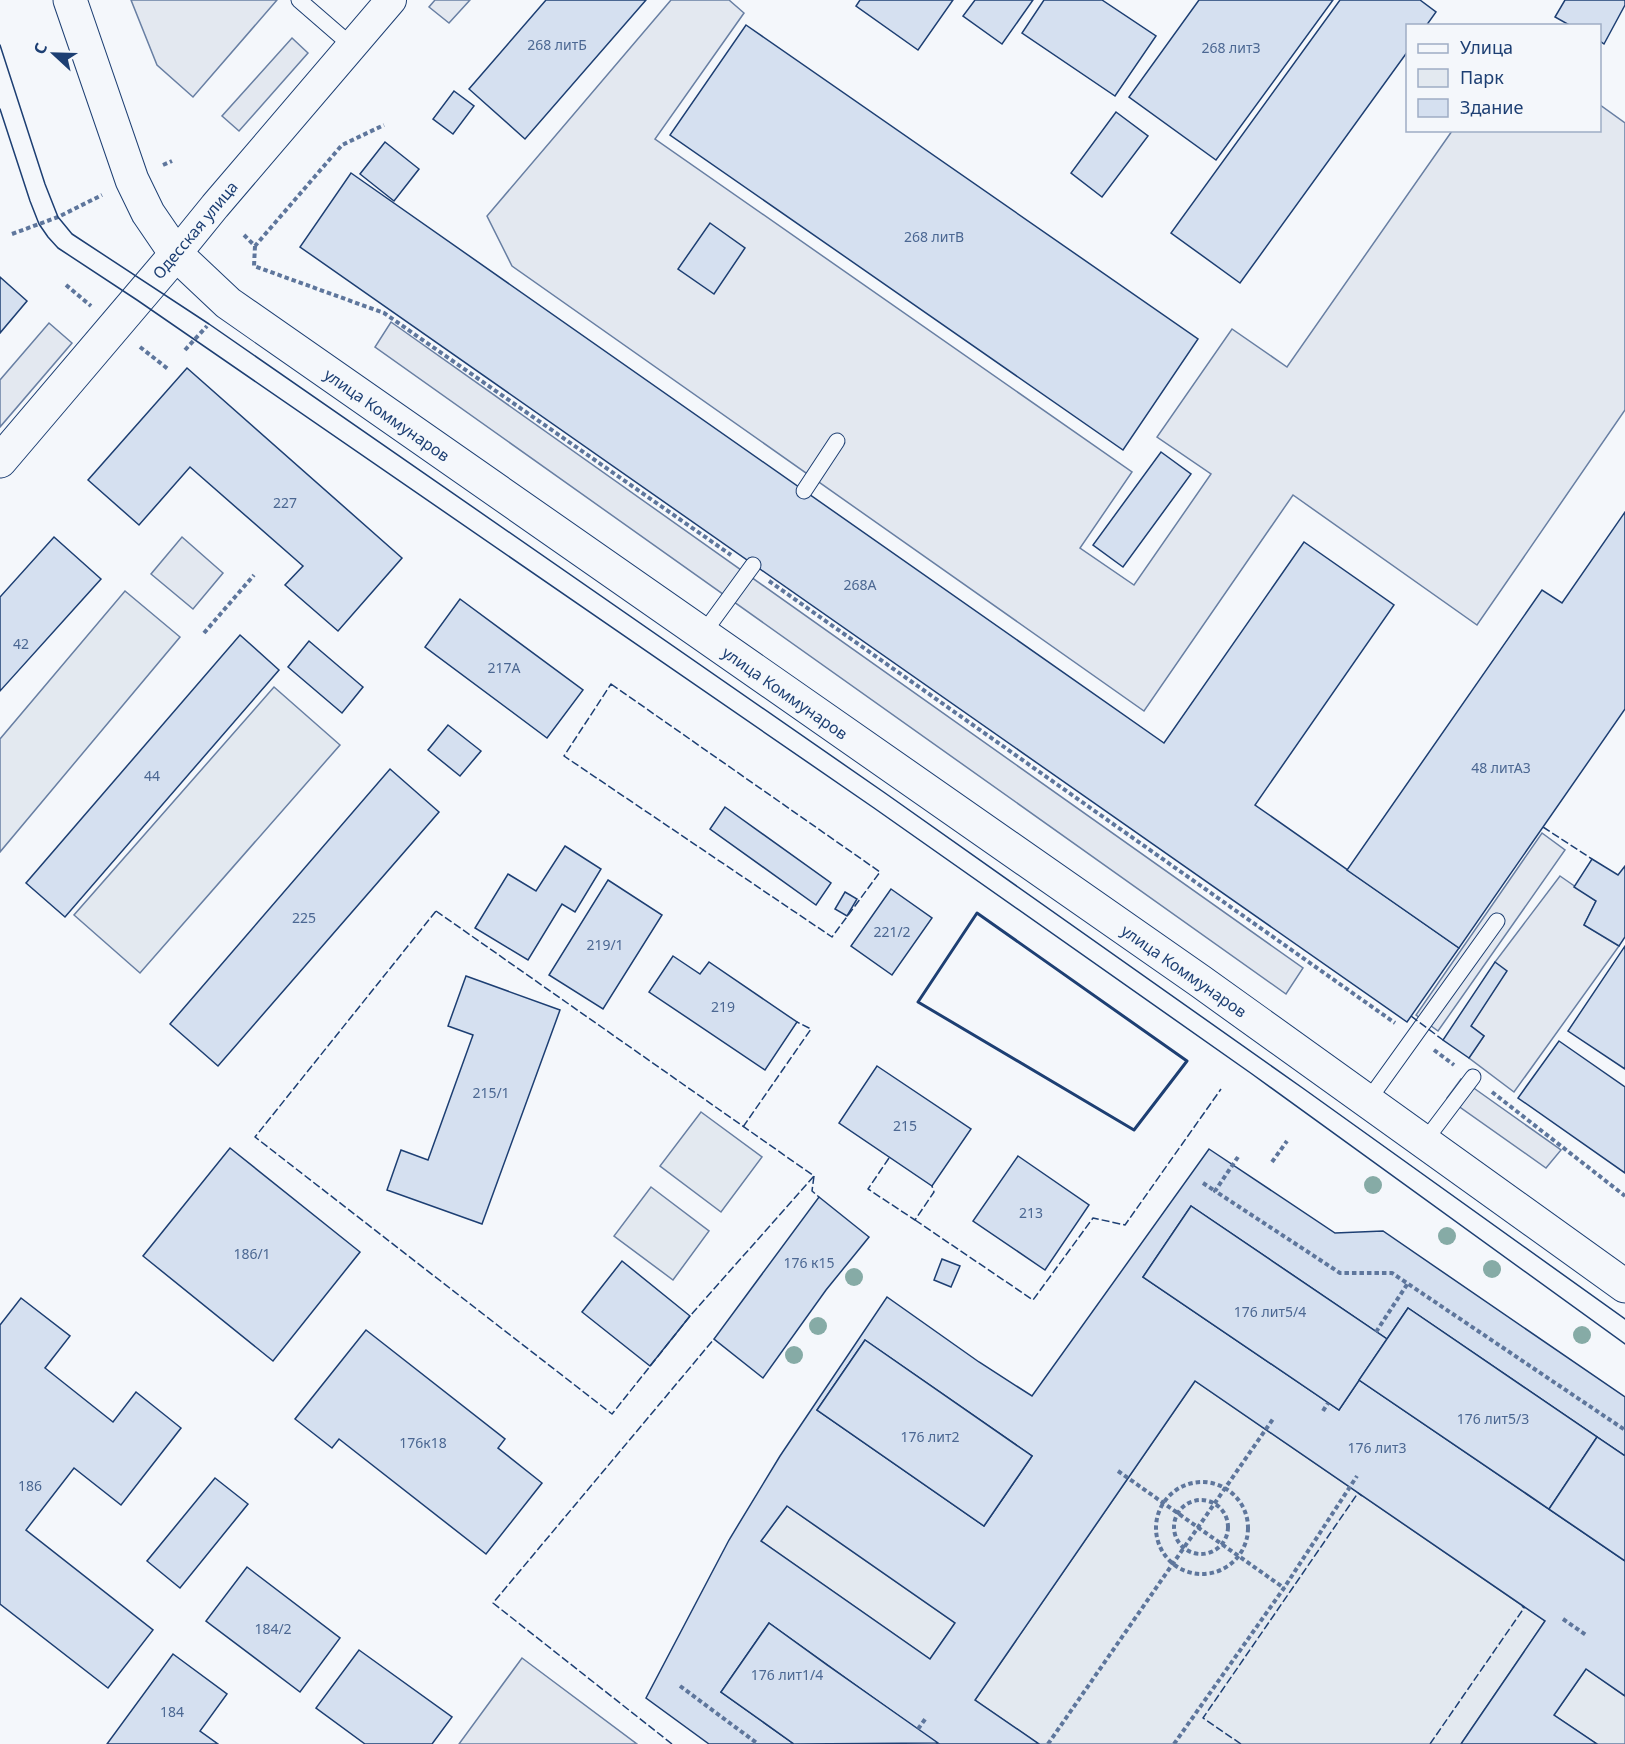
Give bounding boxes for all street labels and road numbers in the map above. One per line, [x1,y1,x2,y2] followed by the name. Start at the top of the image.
[147,176,243,284] street label: Одесская улица
[320,363,454,467] street label: улица Коммунаров
[718,641,852,745] street label: улица Коммунаров
[1117,919,1251,1023] street label: улица Коммунаров

